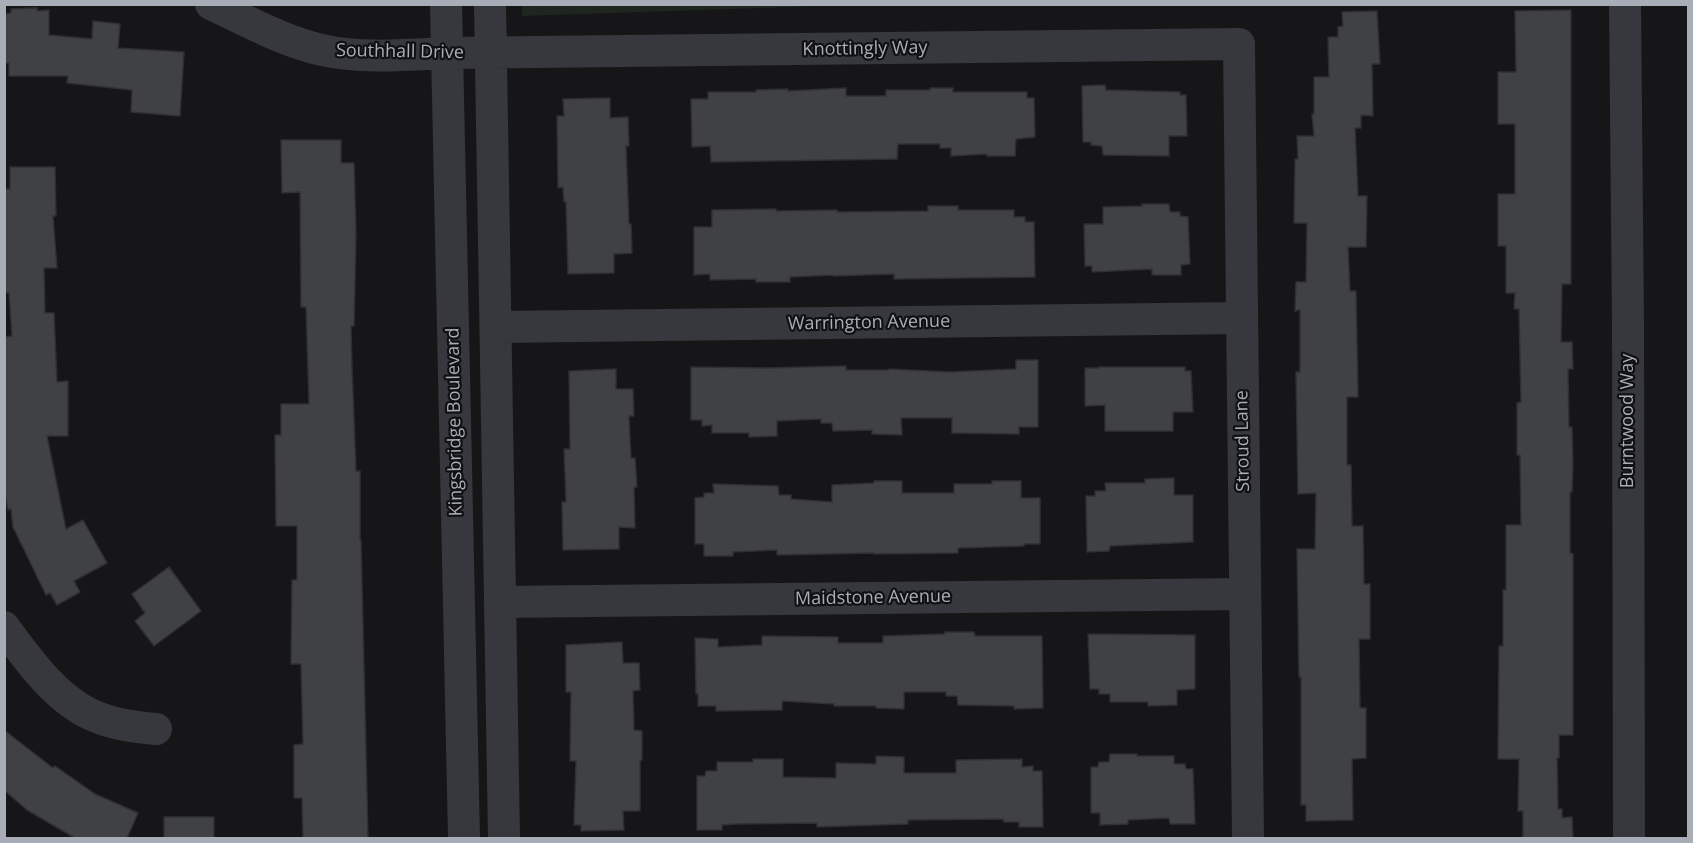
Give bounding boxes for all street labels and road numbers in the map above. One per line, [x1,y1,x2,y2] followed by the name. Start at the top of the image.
[802,37,928,61] street label: Knottingly Way
[336,40,464,64] street label: Southhall Drive
[788,311,950,335] street label: Warrington Avenue
[443,327,467,517] street label: Kingsbridge Boulevard
[1617,354,1639,488] street label: Burntwood Way
[1231,390,1255,492] street label: Stroud Lane
[795,586,951,610] street label: Maidstone Avenue

